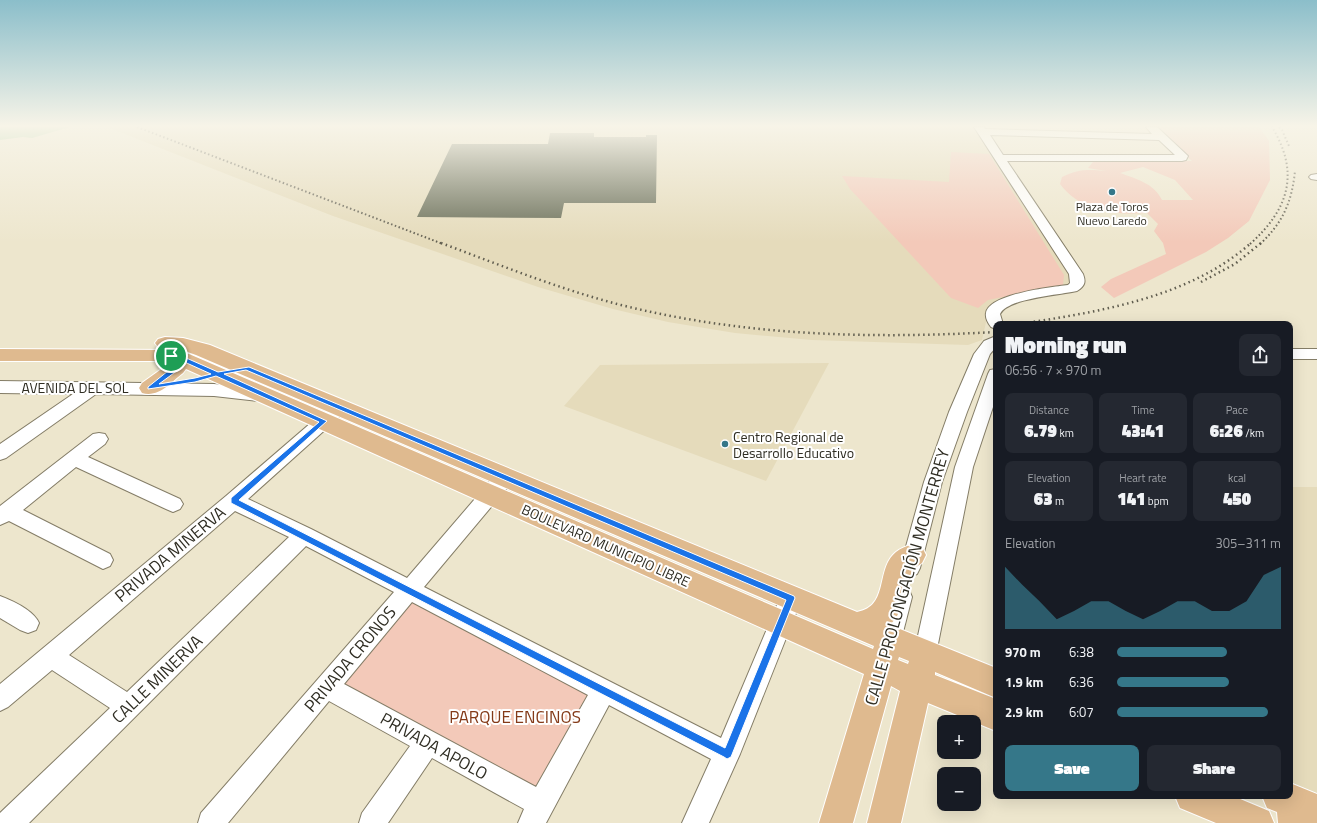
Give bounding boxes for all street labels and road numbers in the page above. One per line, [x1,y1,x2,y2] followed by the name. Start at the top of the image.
[21,377,129,398] street label: AVENIDA DEL SOL
[858,445,956,709] street label: CALLE PROLONGACIÓN MONTERREY
[519,498,694,592] street label: BOULEVARD MUNICIPIO LIBRE
[109,500,231,608] street label: PRIVADA MINERVA
[298,600,402,718] street label: PRIVADA CRONOS
[106,629,208,729] street label: CALLE MINERVA
[376,706,492,786] street label: PRIVADA APOLO

